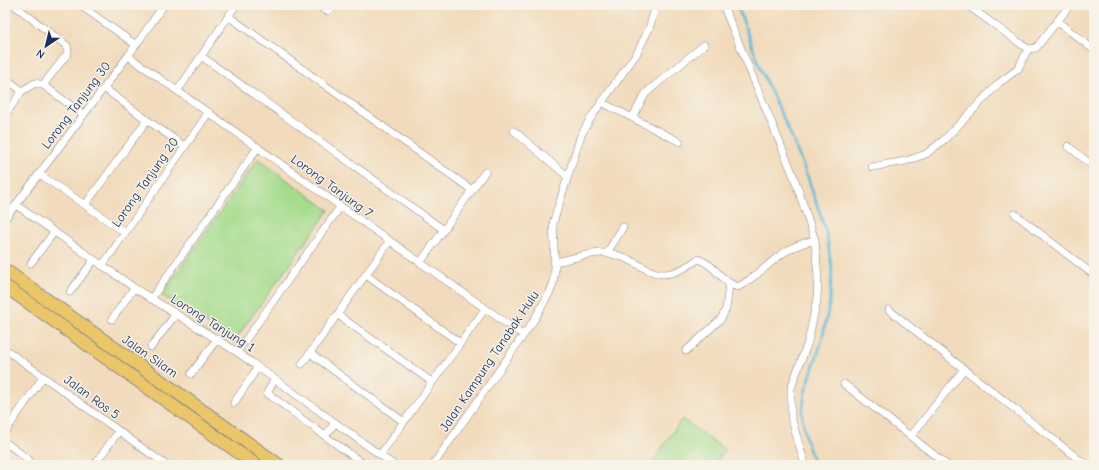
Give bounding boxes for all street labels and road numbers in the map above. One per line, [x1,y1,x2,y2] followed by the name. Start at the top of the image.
[38,58,114,152] street label: Lorong Tanjung 30
[109,134,182,230] street label: Lorong Tanjung 20
[288,151,376,221] street label: Lorong Tanjung 7
[436,288,542,434] street label: Jalan Kampung Tanabak Hulu
[168,291,258,355] street label: Lorong Tanjung 1
[119,331,181,381] street label: Jalan Silam
[61,372,123,422] street label: Jalan Ros 5

